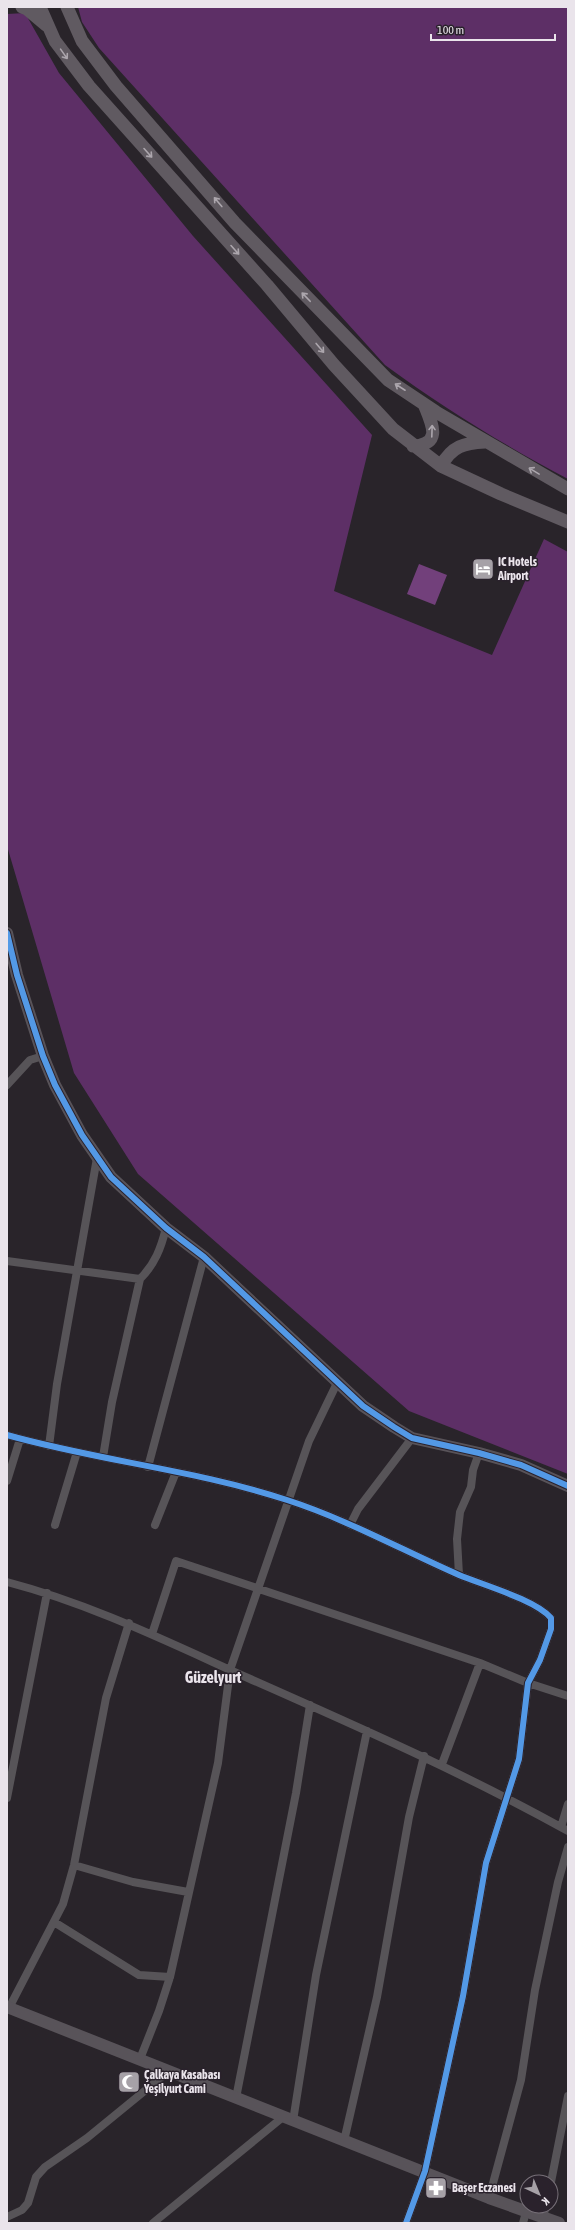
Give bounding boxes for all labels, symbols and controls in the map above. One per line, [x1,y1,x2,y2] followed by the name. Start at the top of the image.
[431,16,555,42] scale bar
[437,23,464,37] text: 100 m
[60,48,68,59] one-way arrow
[144,148,153,158] one-way arrow
[213,197,222,208] one-way arrow
[230,245,240,255] one-way arrow
[302,292,311,302] one-way arrow
[316,343,325,354] one-way arrow
[394,383,406,391] one-way arrow
[428,425,436,438] one-way arrow
[528,466,540,474] one-way arrow
[497,555,538,583] place label: IC Hotels Airport
[470,556,496,582] hotel icon: IC Hotels Airport
[185,1668,242,1686] district label: Güzelyurt
[143,2068,221,2096] place label: Çalkaya Kasabası Yeşilyurt Cami
[116,2069,142,2095] mosque icon: Çalkaya Kasabası Yeşilyurt Cami
[519,2174,559,2214] north arrow
[423,2175,449,2201] pharmacy icon: Başer Eczanesi
[452,2181,516,2195] place label: Başer Eczanesi
[539,2195,552,2208] text: K

